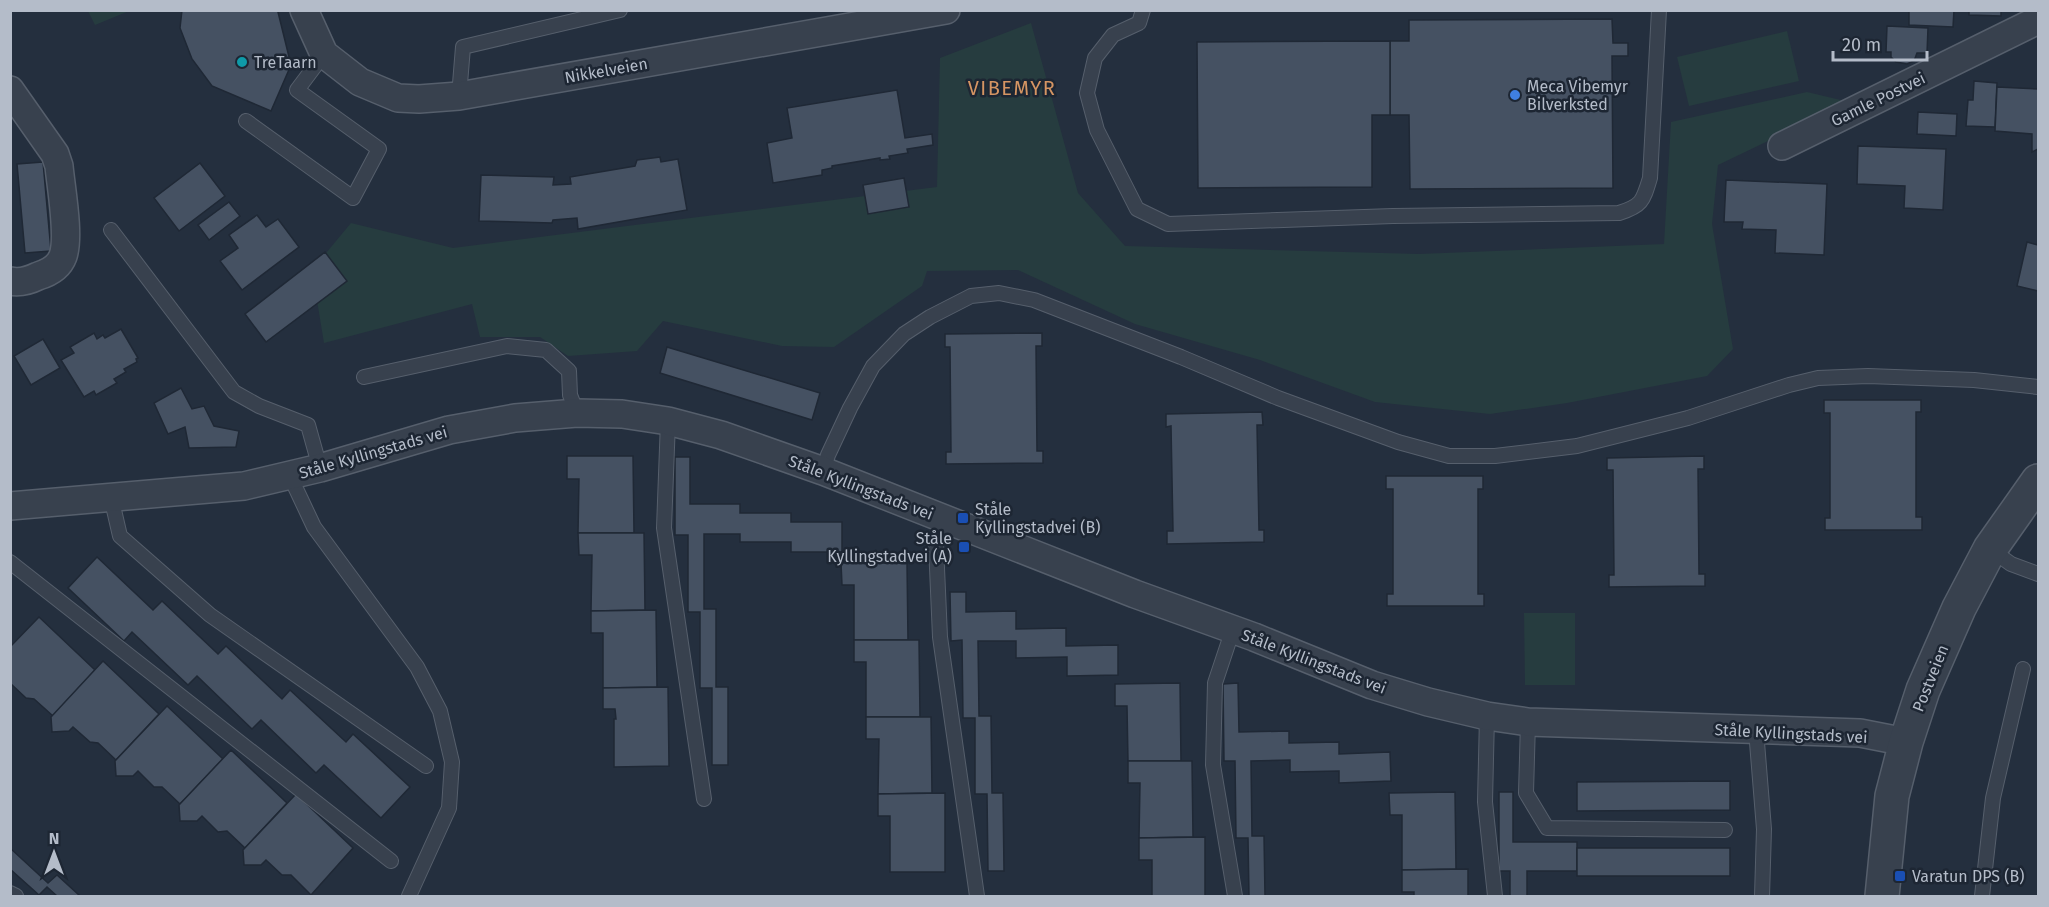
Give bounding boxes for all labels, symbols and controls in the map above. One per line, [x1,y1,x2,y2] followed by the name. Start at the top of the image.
[1833,24,1928,62] scale bar
[1842,34,1881,56] text: 20 m
[254,53,317,72] place label: TreTaarn
[563,54,649,87] street label: Nikkelveien
[235,55,249,69] marker: TreTaarn
[1828,68,1928,130] street label: Gamle Postvei
[968,76,1056,100] district label: VIBEMYR
[1527,77,1629,114] place label: Meca Vibemyr Bilverksted
[1508,88,1522,102] marker: Meca Vibemyr Bilverksted
[297,422,449,483] street label: Ståle Kyllingstads vei
[786,451,936,524] street label: Ståle Kyllingstads vei
[975,500,1100,537] place label: Ståle Kyllingstadvei (B)
[956,511,970,525] marker: Ståle Kyllingstadvei (B)
[827,529,952,566] place label: Ståle Kyllingstadvei (A)
[957,540,971,554] marker: Ståle Kyllingstadvei (A)
[1239,625,1389,698] street label: Ståle Kyllingstads vei
[1908,642,1952,714] street label: Postveien
[1714,720,1868,747] street label: Ståle Kyllingstads vei
[24,823,84,883] north arrow
[49,829,59,848] text: N
[1912,867,2024,886] place label: Varatun DPS (B)
[1893,869,1907,883] marker: Varatun DPS (B)

